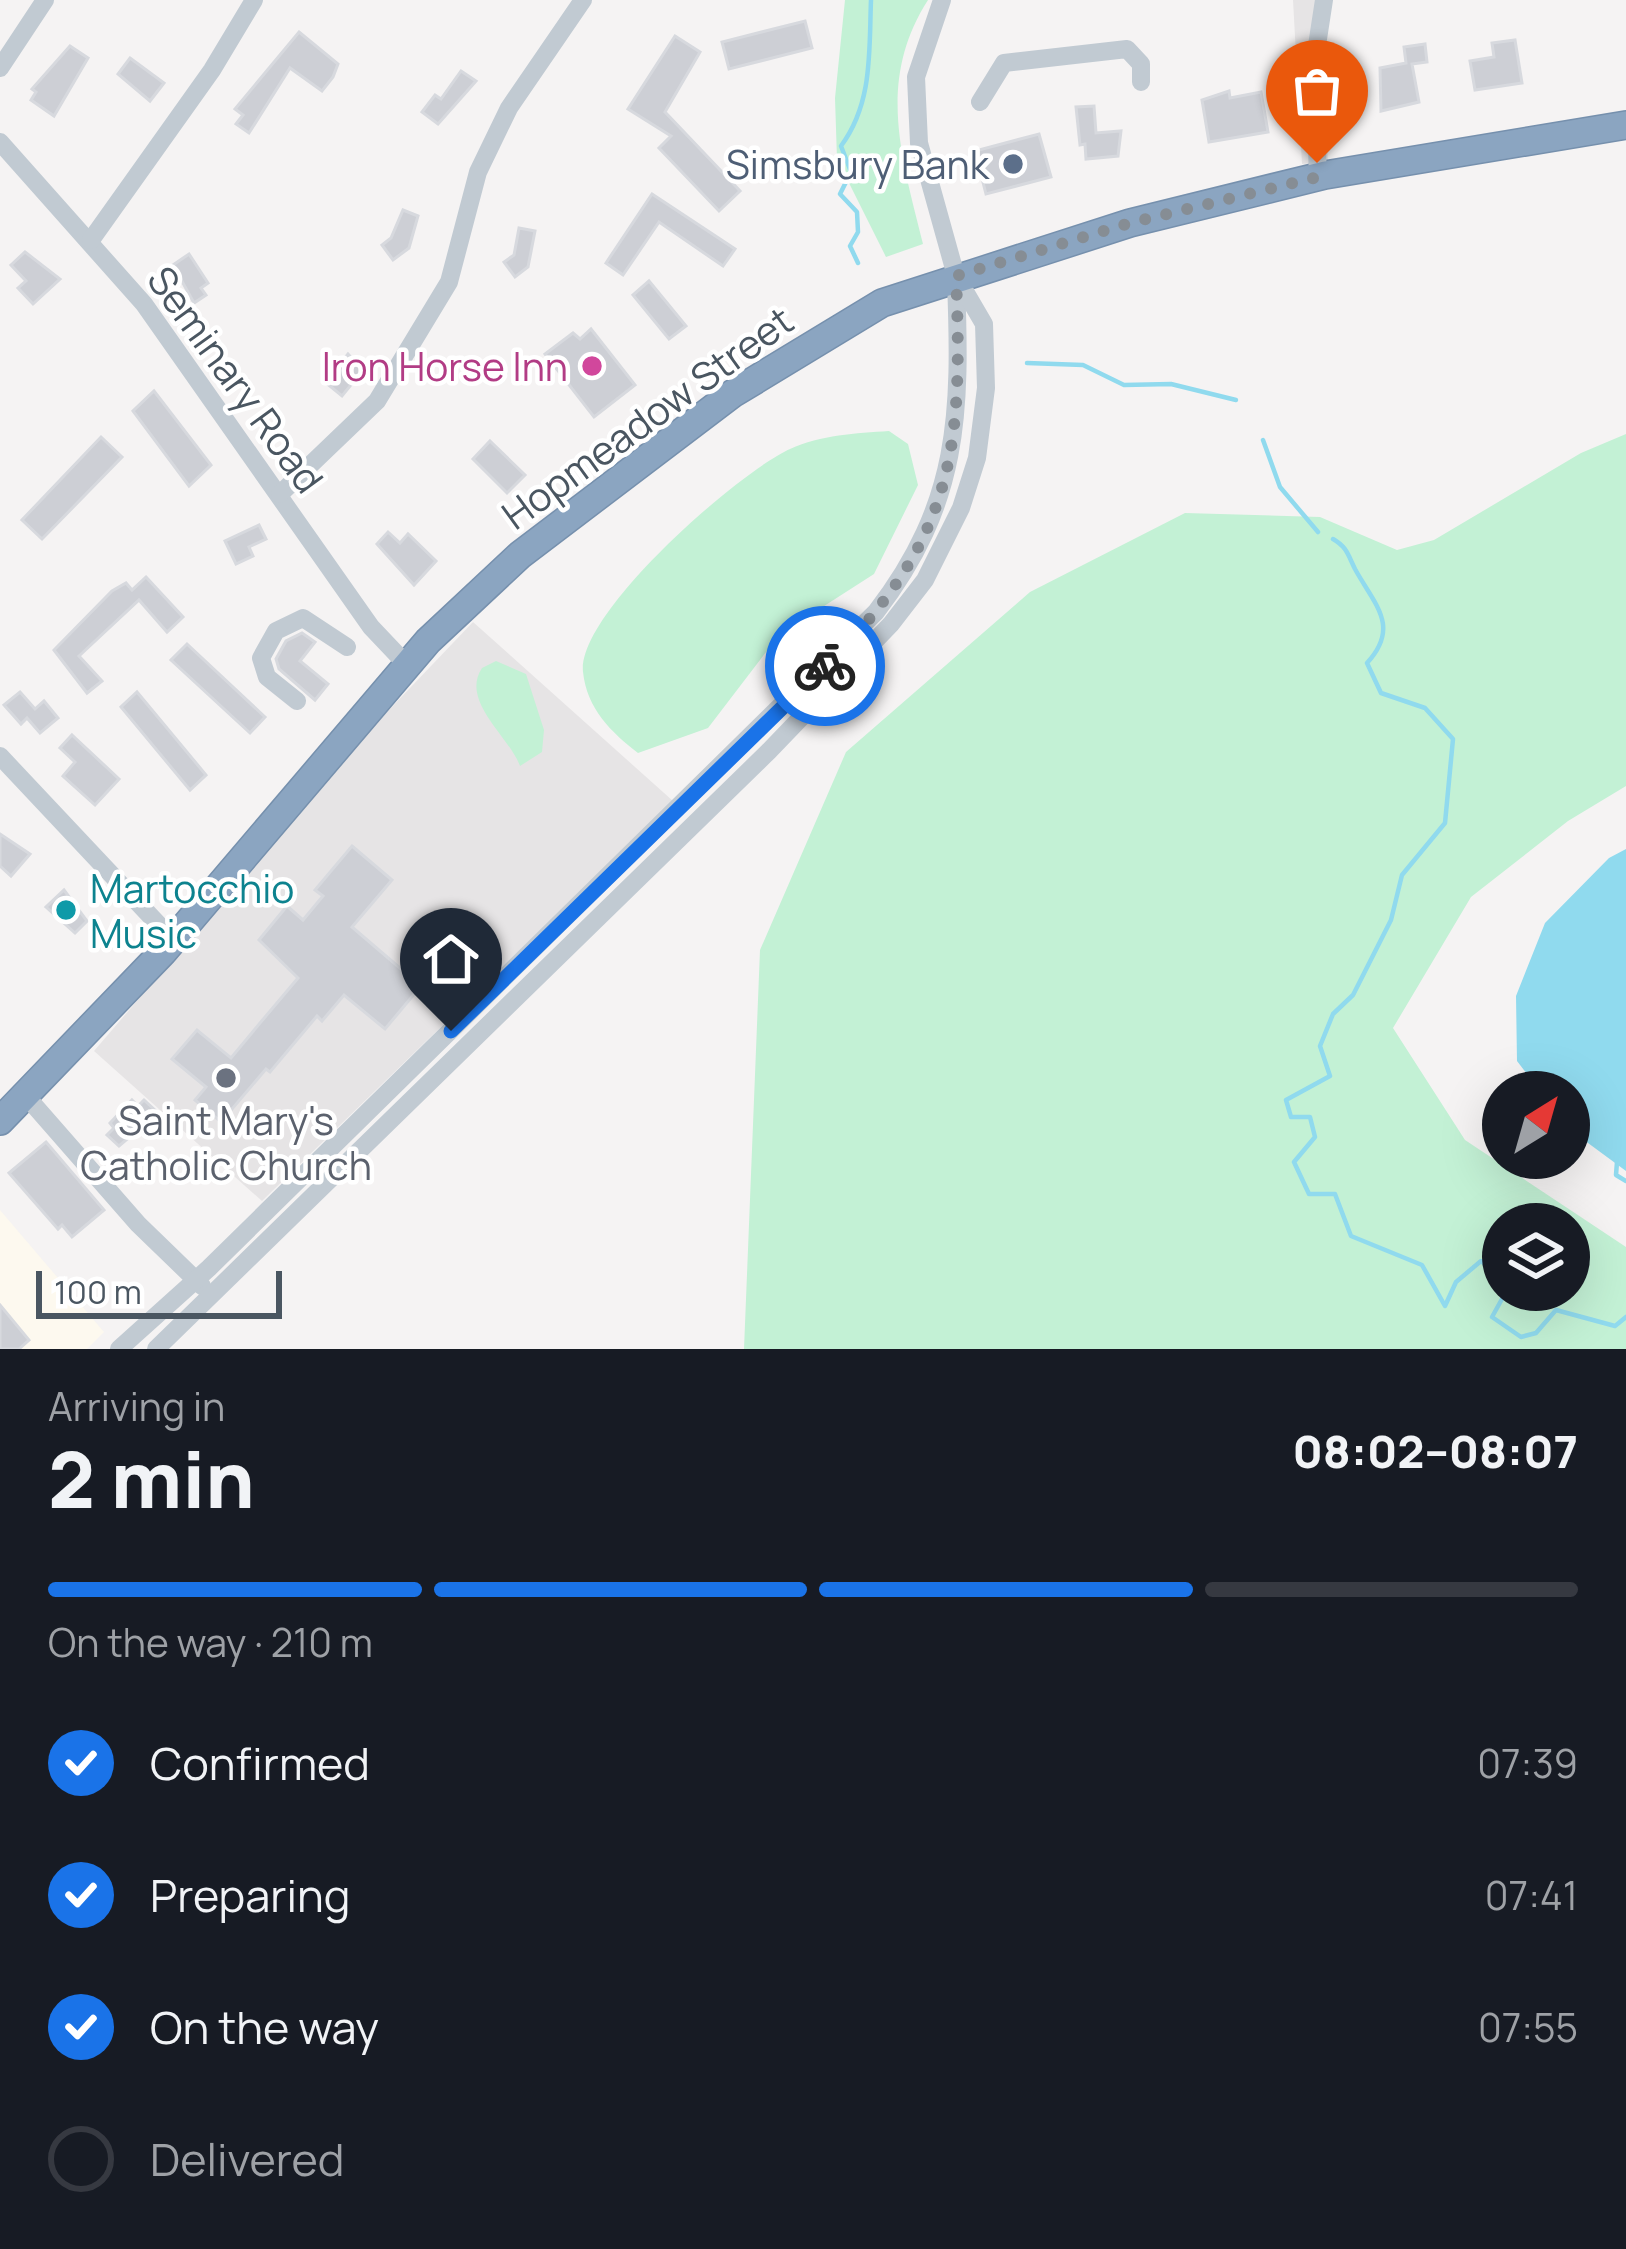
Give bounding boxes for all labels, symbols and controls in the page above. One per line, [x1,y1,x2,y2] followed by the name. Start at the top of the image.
[1266,40,1368,163] pin
[1284,58,1350,124] icon: bag
[726,137,991,191] place label: Simsbury Bank
[1000,151,1026,177] marker: Simsbury Bank
[135,255,337,503] street label: Seminary Road
[491,293,803,541] street label: Hopmeadow Street
[322,339,568,393] place label: Iron Horse Inn
[579,353,605,379] marker: Iron Horse Inn
[765,606,885,726] courier
[792,633,858,699] icon: bike
[90,861,294,960] place label: Martocchio Music
[53,897,79,923] marker: Martocchio Music
[400,908,502,1031] pin
[418,926,484,992] icon: home
[213,1065,239,1091] marker: Saint Mary's Catholic Church
[1482,1071,1590,1179] north arrow
[1482,1071,1590,1311] map controls
[80,1093,372,1192] place label: Saint Mary's Catholic Church
[1482,1203,1590,1311] button: layers
[36,1265,282,1318] scale bar
[54,1269,142,1314] text: 100 m
[48,1379,225,1433] text: Arriving in
[1293,1420,1578,1482] text: 08:02–08:07
[48,1425,255,1531] text: 2 min
[48,1615,373,1669] text: On the way · 210 m
[48,1730,114,1796] icon: check
[150,1732,370,1794] text: Confirmed
[1477,1736,1578,1790] text: 07:39
[48,1862,114,1928] icon: check
[150,1864,350,1926] text: Preparing
[1485,1868,1578,1922] text: 07:41
[48,1994,114,2060] icon: check
[150,1996,379,2058] text: On the way
[1478,2000,1578,2054] text: 07:55
[150,2128,345,2190] text: Delivered

